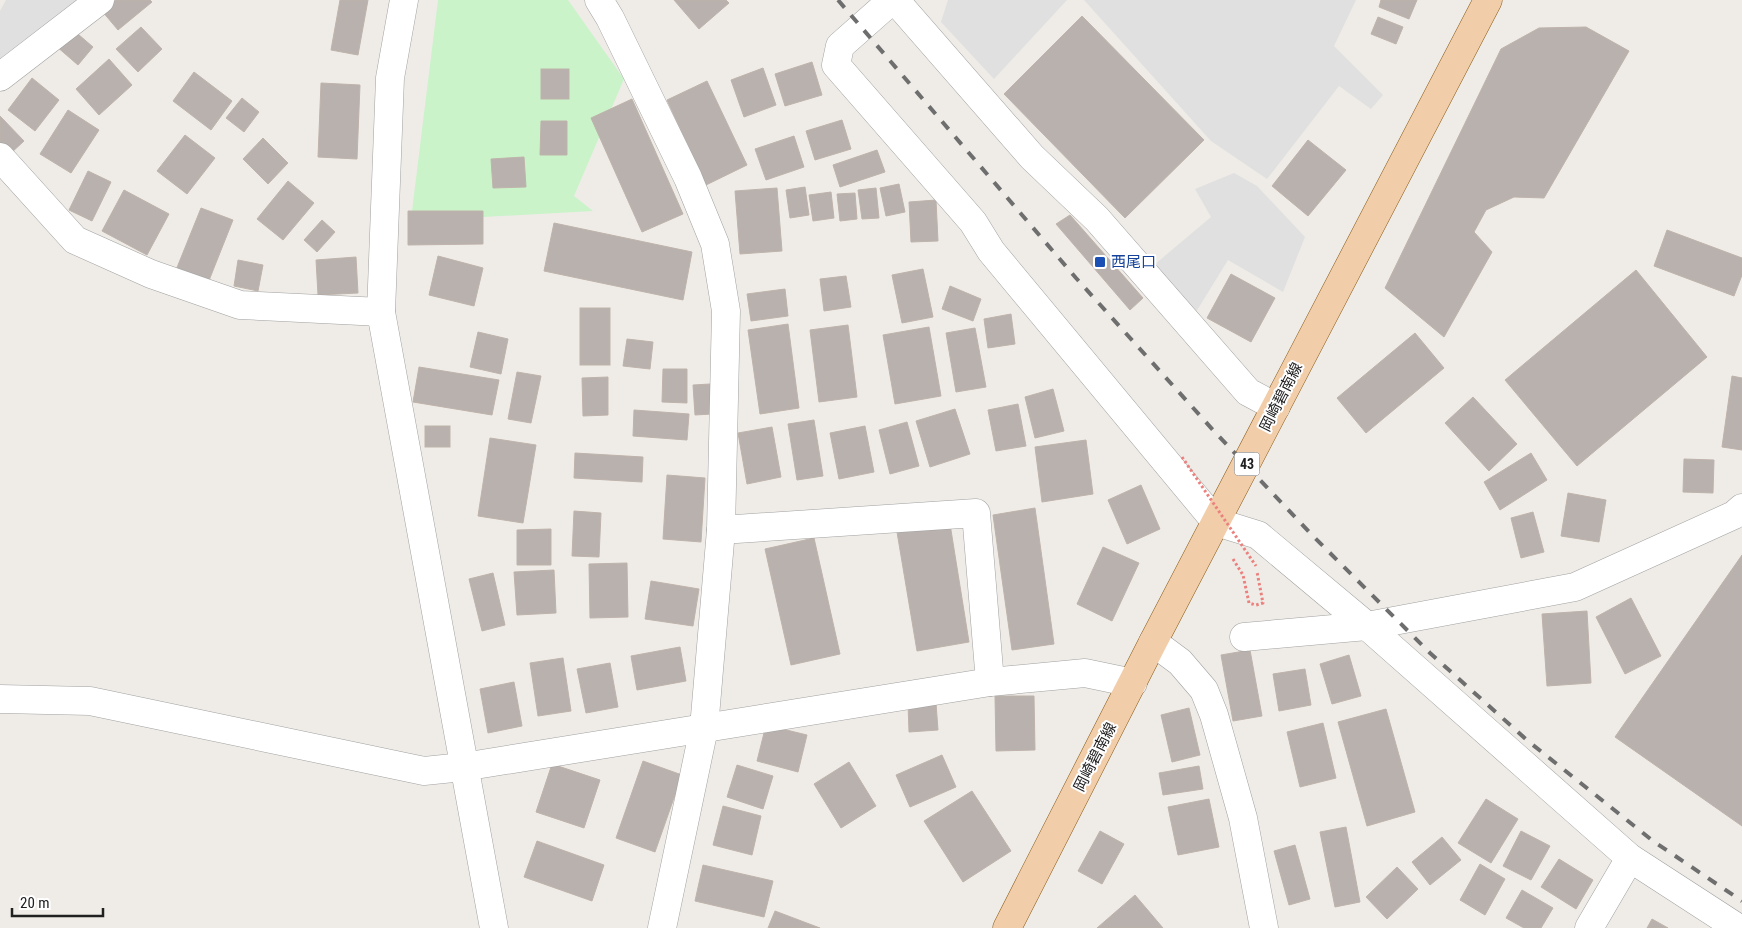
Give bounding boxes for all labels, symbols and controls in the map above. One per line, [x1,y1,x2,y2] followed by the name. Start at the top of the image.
[1111,253,1156,271] place label: 西尾口
[1093,255,1107,269] marker: 西尾口
[1256,359,1306,435] street label: 岡崎碧南線
[1234,452,1260,476] road number: 43
[1070,719,1120,795] street label: 岡崎碧南線
[12,886,104,918] scale bar
[20,894,50,912] text: 20 m

